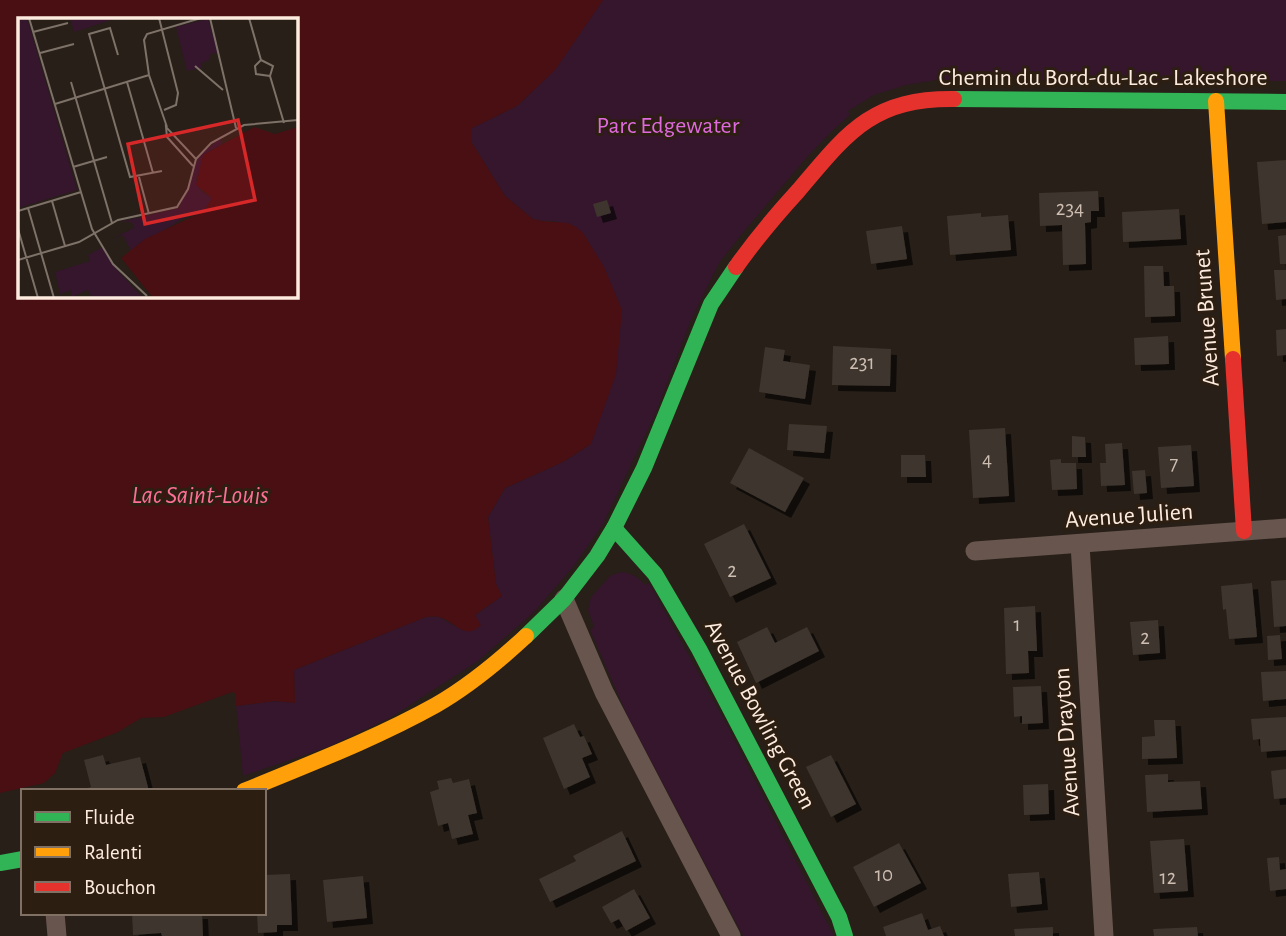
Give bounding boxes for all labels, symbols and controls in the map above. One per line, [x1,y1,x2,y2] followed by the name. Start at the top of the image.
[18,18,298,298] inset map
[938,66,1268,90] street label: Chemin du Bord-du-Lac - Lakeshore
[597,114,740,138] park label: Parc Edgewater
[1056,198,1084,219] house number: 234
[1190,248,1224,387] street label: Avenue Brunet
[849,352,875,373] house number: 231
[982,449,992,470] house number: 4
[1170,453,1179,474] house number: 7
[132,482,268,508] water label: Lac Saint-Louis
[1064,500,1194,532] street label: Avenue Julien
[727,560,737,581] house number: 2
[1013,614,1021,635] house number: 1
[700,617,820,813] street label: Avenue Bowling Green
[1140,627,1150,648] house number: 2
[1050,667,1084,817] street label: Avenue Drayton
[21,789,266,915] legend
[84,807,135,828] text: Fluide
[84,842,142,863] text: Ralenti
[875,864,893,885] house number: 10
[1160,867,1176,888] house number: 12
[84,877,156,898] text: Bouchon

